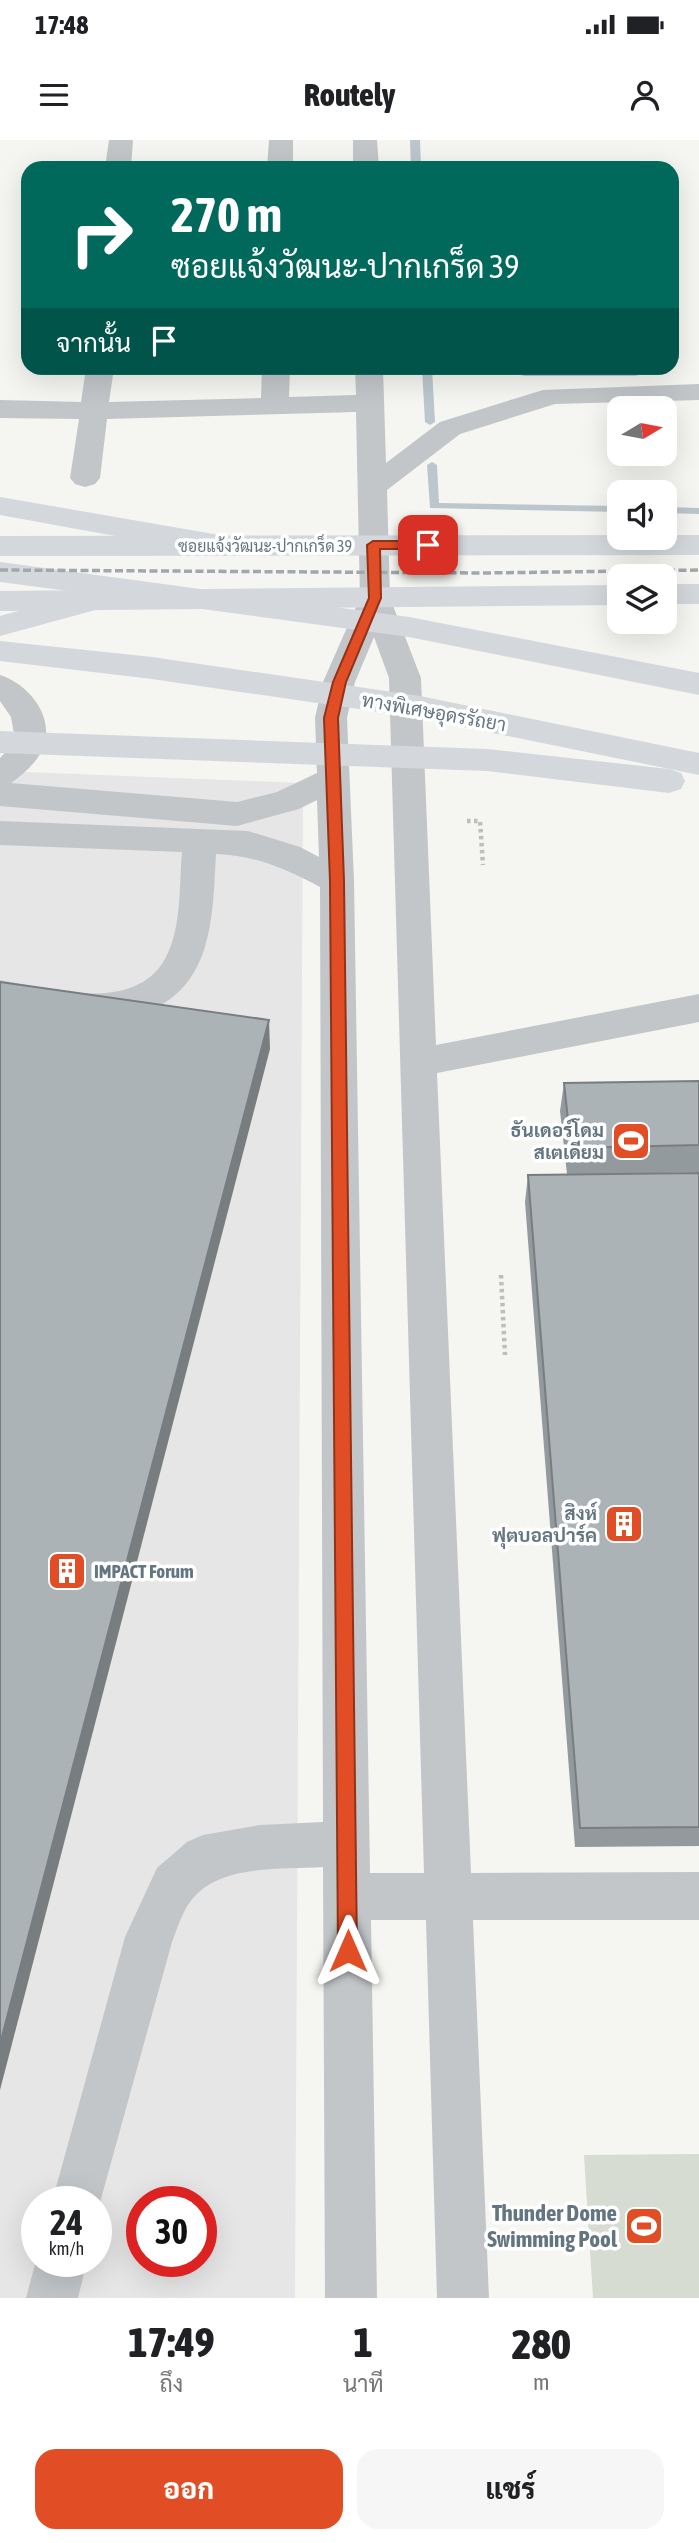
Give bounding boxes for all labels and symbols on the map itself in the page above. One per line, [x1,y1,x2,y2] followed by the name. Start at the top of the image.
[607,396,677,466] north arrow
[398,515,458,575] pin
[178,533,352,555] street label: ซอยแจ้งวัฒนะ-ปากเกร็ด 39
[360,688,508,737] street label: ทางพิเศษอุดรรัถยา
[510,1118,604,1163] place label: ธันเดอร์โดม สเตเดียม
[610,1120,652,1162] sports icon: ธันเดอร์โดม สเตเดียม
[492,1501,598,1550] place label: สิงห์ ฟุตบอลปาร์ค
[603,1503,645,1545] building icon: สิงห์ ฟุตบอลปาร์ค
[46,1550,88,1592] building icon: IMPACT Forum
[94,1560,194,1582] place label: IMPACT Forum
[311,1914,385,1988] position arrow
[126,2186,217,2277] speed limit sign: 30
[487,2200,618,2252] place label: Thunder Dome Swimming Pool
[623,2205,665,2247] sports icon: Thunder Dome Swimming Pool

